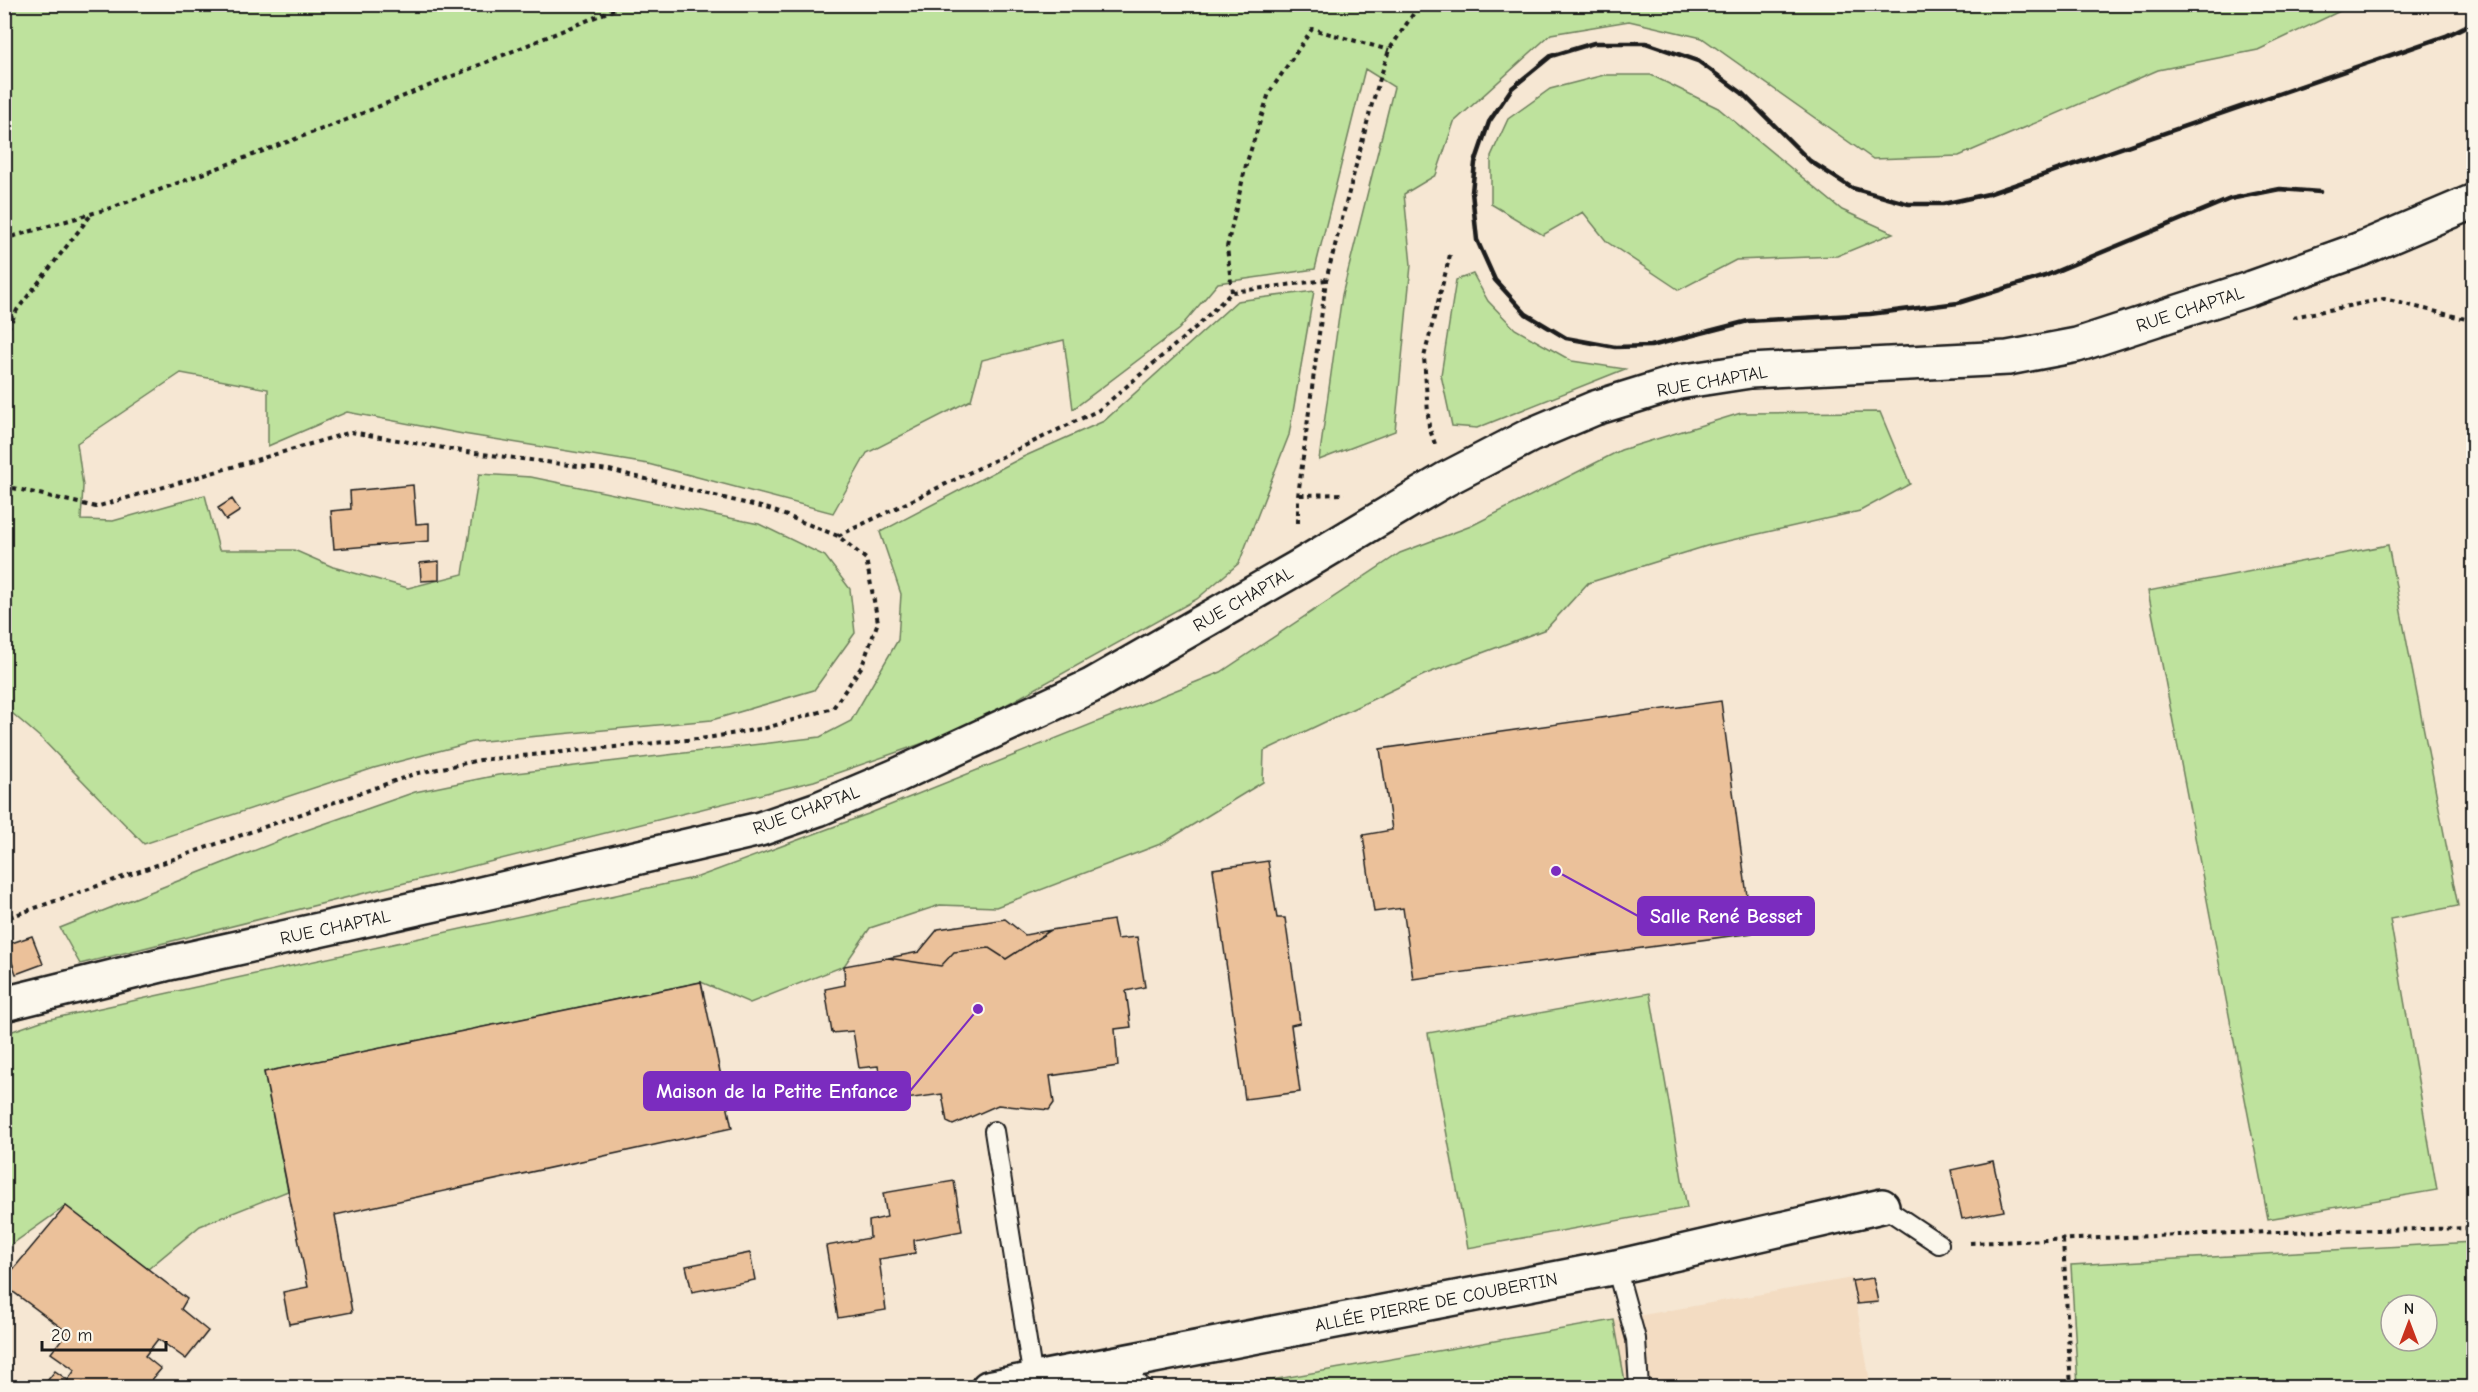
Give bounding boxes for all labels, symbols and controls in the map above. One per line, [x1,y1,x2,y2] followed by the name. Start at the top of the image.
[2134,282,2247,337] street label: RUE CHAPTAL
[1655,361,1769,402] street label: RUE CHAPTAL
[1190,562,1297,637] street label: RUE CHAPTAL
[750,781,862,839] street label: RUE CHAPTAL
[1638,897,1814,935] callout: Salle René Besset
[1650,905,1803,928] text: Salle René Besset
[278,906,392,949] street label: RUE CHAPTAL
[644,1072,910,1110] callout: Maison de la Petite Enfance
[656,1080,898,1103] text: Maison de la Petite Enfance
[1313,1268,1559,1336] street label: ALLÉE PIERRE DE COUBERTIN
[2379,1293,2439,1353] north arrow
[2404,1300,2414,1318] text: N
[42,1314,166,1352] scale bar
[51,1325,92,1346] text: 20 m

